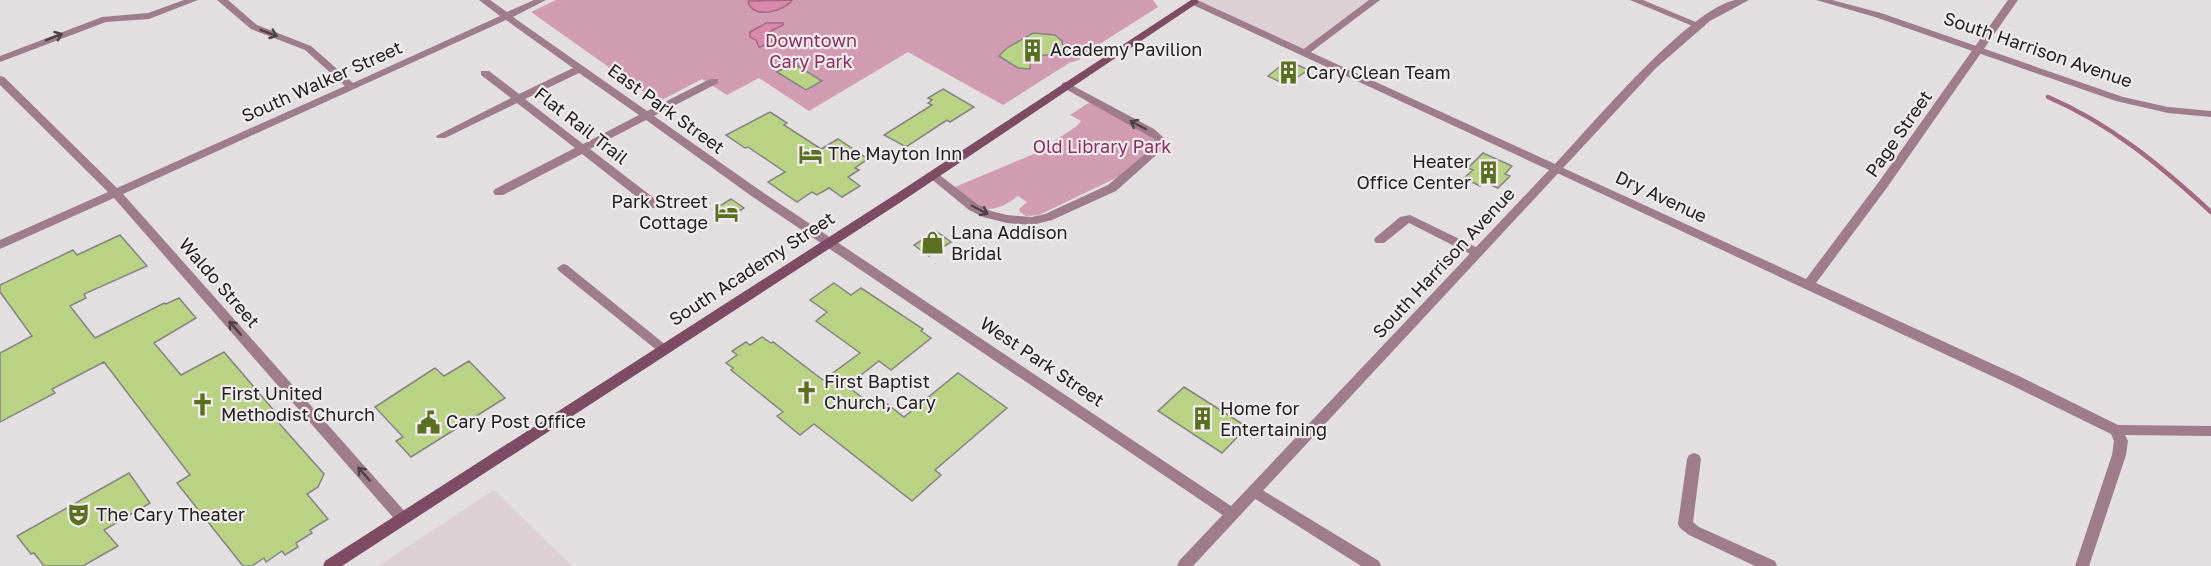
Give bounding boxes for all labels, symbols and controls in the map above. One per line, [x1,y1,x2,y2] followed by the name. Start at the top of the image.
[1941,6,2136,92] street label: South Harrison Avenue
[259,29,278,40] one-way arrow
[765,29,857,72] park label: Downtown Cary Park
[45,31,63,42] one-way arrow
[238,36,405,126] street label: South Walker Street
[1019,37,1045,63] building icon: Academy Pavilion
[1050,38,1202,60] place label: Academy Pavilion
[604,58,729,158] street label: East Park Street
[1275,60,1301,86] building icon: Cary Clean Team
[1306,61,1451,83] place label: Cary Clean Team
[530,82,633,169] street label: Flat Rail Trail
[1860,86,1936,181] street label: Page Street
[1130,119,1147,131] one-way arrow
[1033,135,1171,157] park label: Old Library Park
[797,141,823,167] hotel icon: The Mayton Inn
[828,142,962,164] place label: The Mayton Inn
[1357,150,1471,193] place label: Heater Office Center
[1476,159,1502,185] building icon: Heater Office Center
[1612,165,1711,227] street label: Dry Avenue
[1368,182,1519,342] street label: South Harrison Avenue
[611,190,708,233] place label: Park Street Cottage
[713,199,739,225] hotel icon: Park Street Cottage
[970,205,988,216] one-way arrow
[665,206,838,330] street label: South Academy Street
[951,221,1068,264] place label: Lana Addison Bridal
[920,230,946,256] shop icon: Lana Addison Bridal
[175,233,265,332] street label: Waldo Street
[976,312,1109,411] street label: West Park Street
[228,321,242,336] one-way arrow
[824,370,936,413] place label: First Baptist Church, Cary
[793,379,819,405] church icon: First Baptist Church, Cary
[221,382,375,425] place label: First United Methodist Church
[190,391,216,417] church icon: First United Methodist Church
[1220,397,1327,440] place label: Home for Entertaining
[1189,406,1215,432] building icon: Home for Entertaining
[415,409,441,435] public building icon: Cary Post Office
[446,410,586,432] place label: Cary Post Office
[357,466,370,482] one-way arrow
[65,502,91,528] theatre icon: The Cary Theater
[96,503,245,525] place label: The Cary Theater

